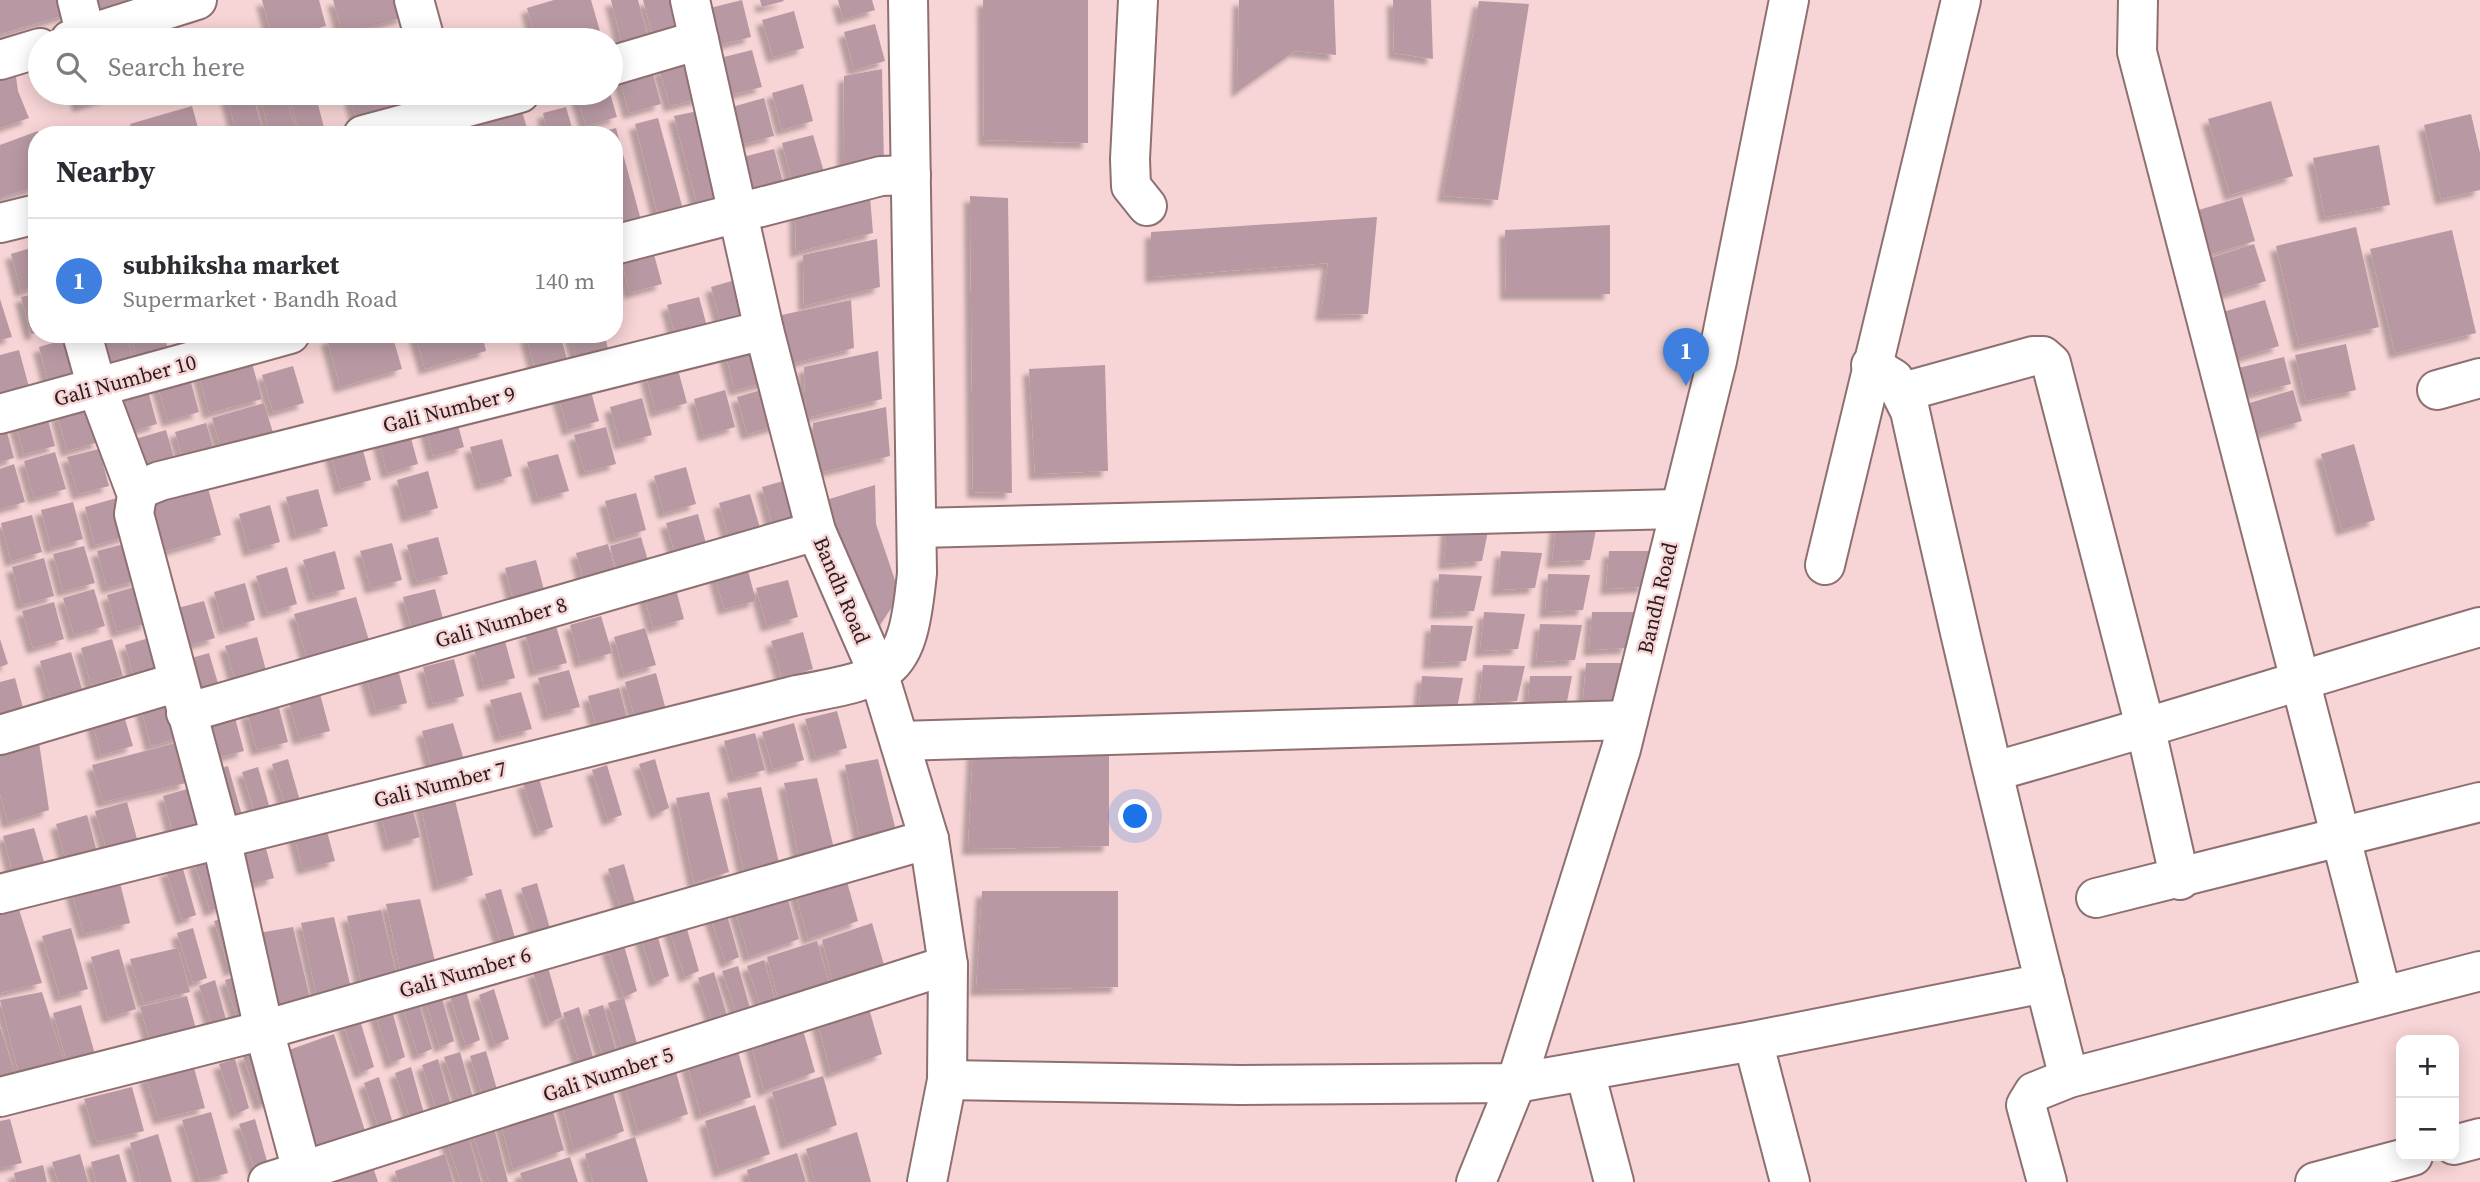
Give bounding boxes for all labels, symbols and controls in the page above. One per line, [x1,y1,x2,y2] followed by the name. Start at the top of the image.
[28,28,623,105] search box
[52,48,90,86] icon: search
[108,49,245,85] text: Search here
[56,151,155,192] text: Nearby
[123,247,339,283] text: subhiksha market
[73,265,85,297] text: 1
[534,265,595,297] text: 140 m
[123,283,398,315] text: Supermarket · Bandh Road
[1663,328,1709,386] pin: 1
[51,347,199,413] street label: Gali Number 10
[380,379,518,439] street label: Gali Number 9
[806,532,878,648] street label: Bandh Road
[1630,539,1684,657] street label: Bandh Road
[432,589,570,655] street label: Gali Number 8
[371,754,509,814] street label: Gali Number 7
[1118,799,1152,833] your location
[396,939,534,1005] street label: Gali Number 6
[2396,1035,2459,1161] map controls
[2396,1035,2459,1098] button: +
[539,1039,677,1109] street label: Gali Number 5
[2396,1098,2459,1161] button: −

